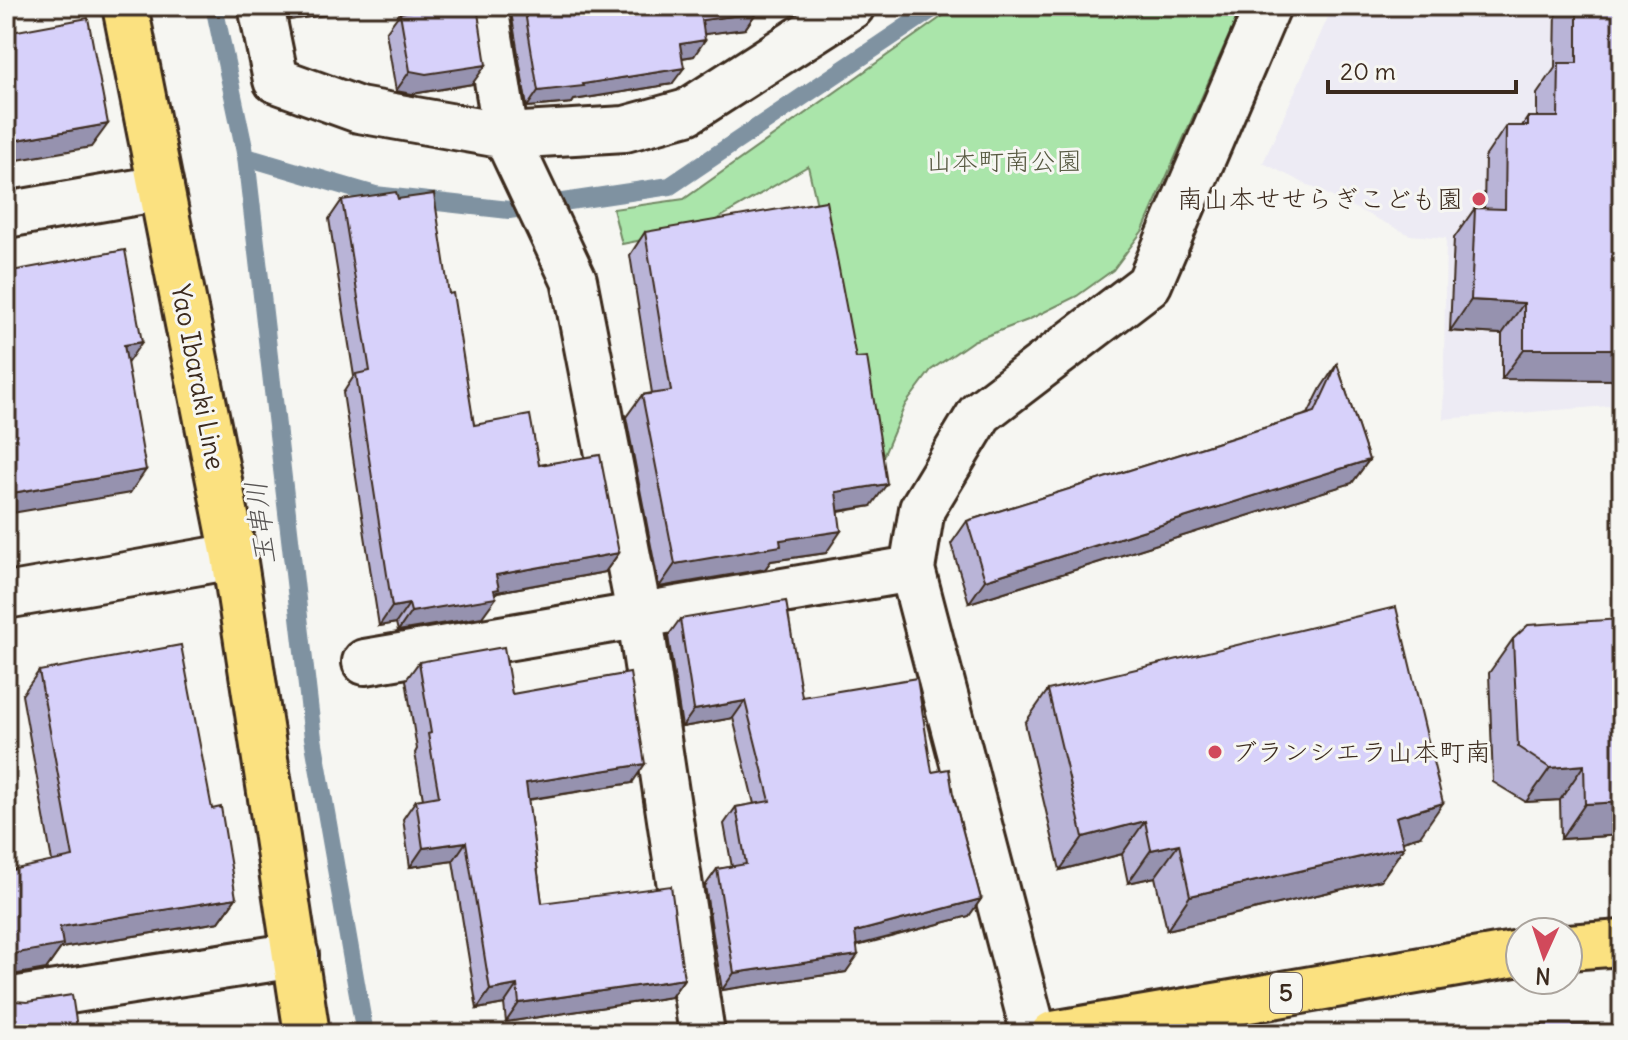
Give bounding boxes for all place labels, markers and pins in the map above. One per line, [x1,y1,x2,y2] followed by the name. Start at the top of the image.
[1177,182,1463,215] place label: 南山本せせらぎこども園
[1470,190,1488,208] marker: 南山本せせらぎこども園
[1231,735,1491,768] place label: ブランシエラ山本町南
[1206,743,1224,761] marker: ブランシエラ山本町南

